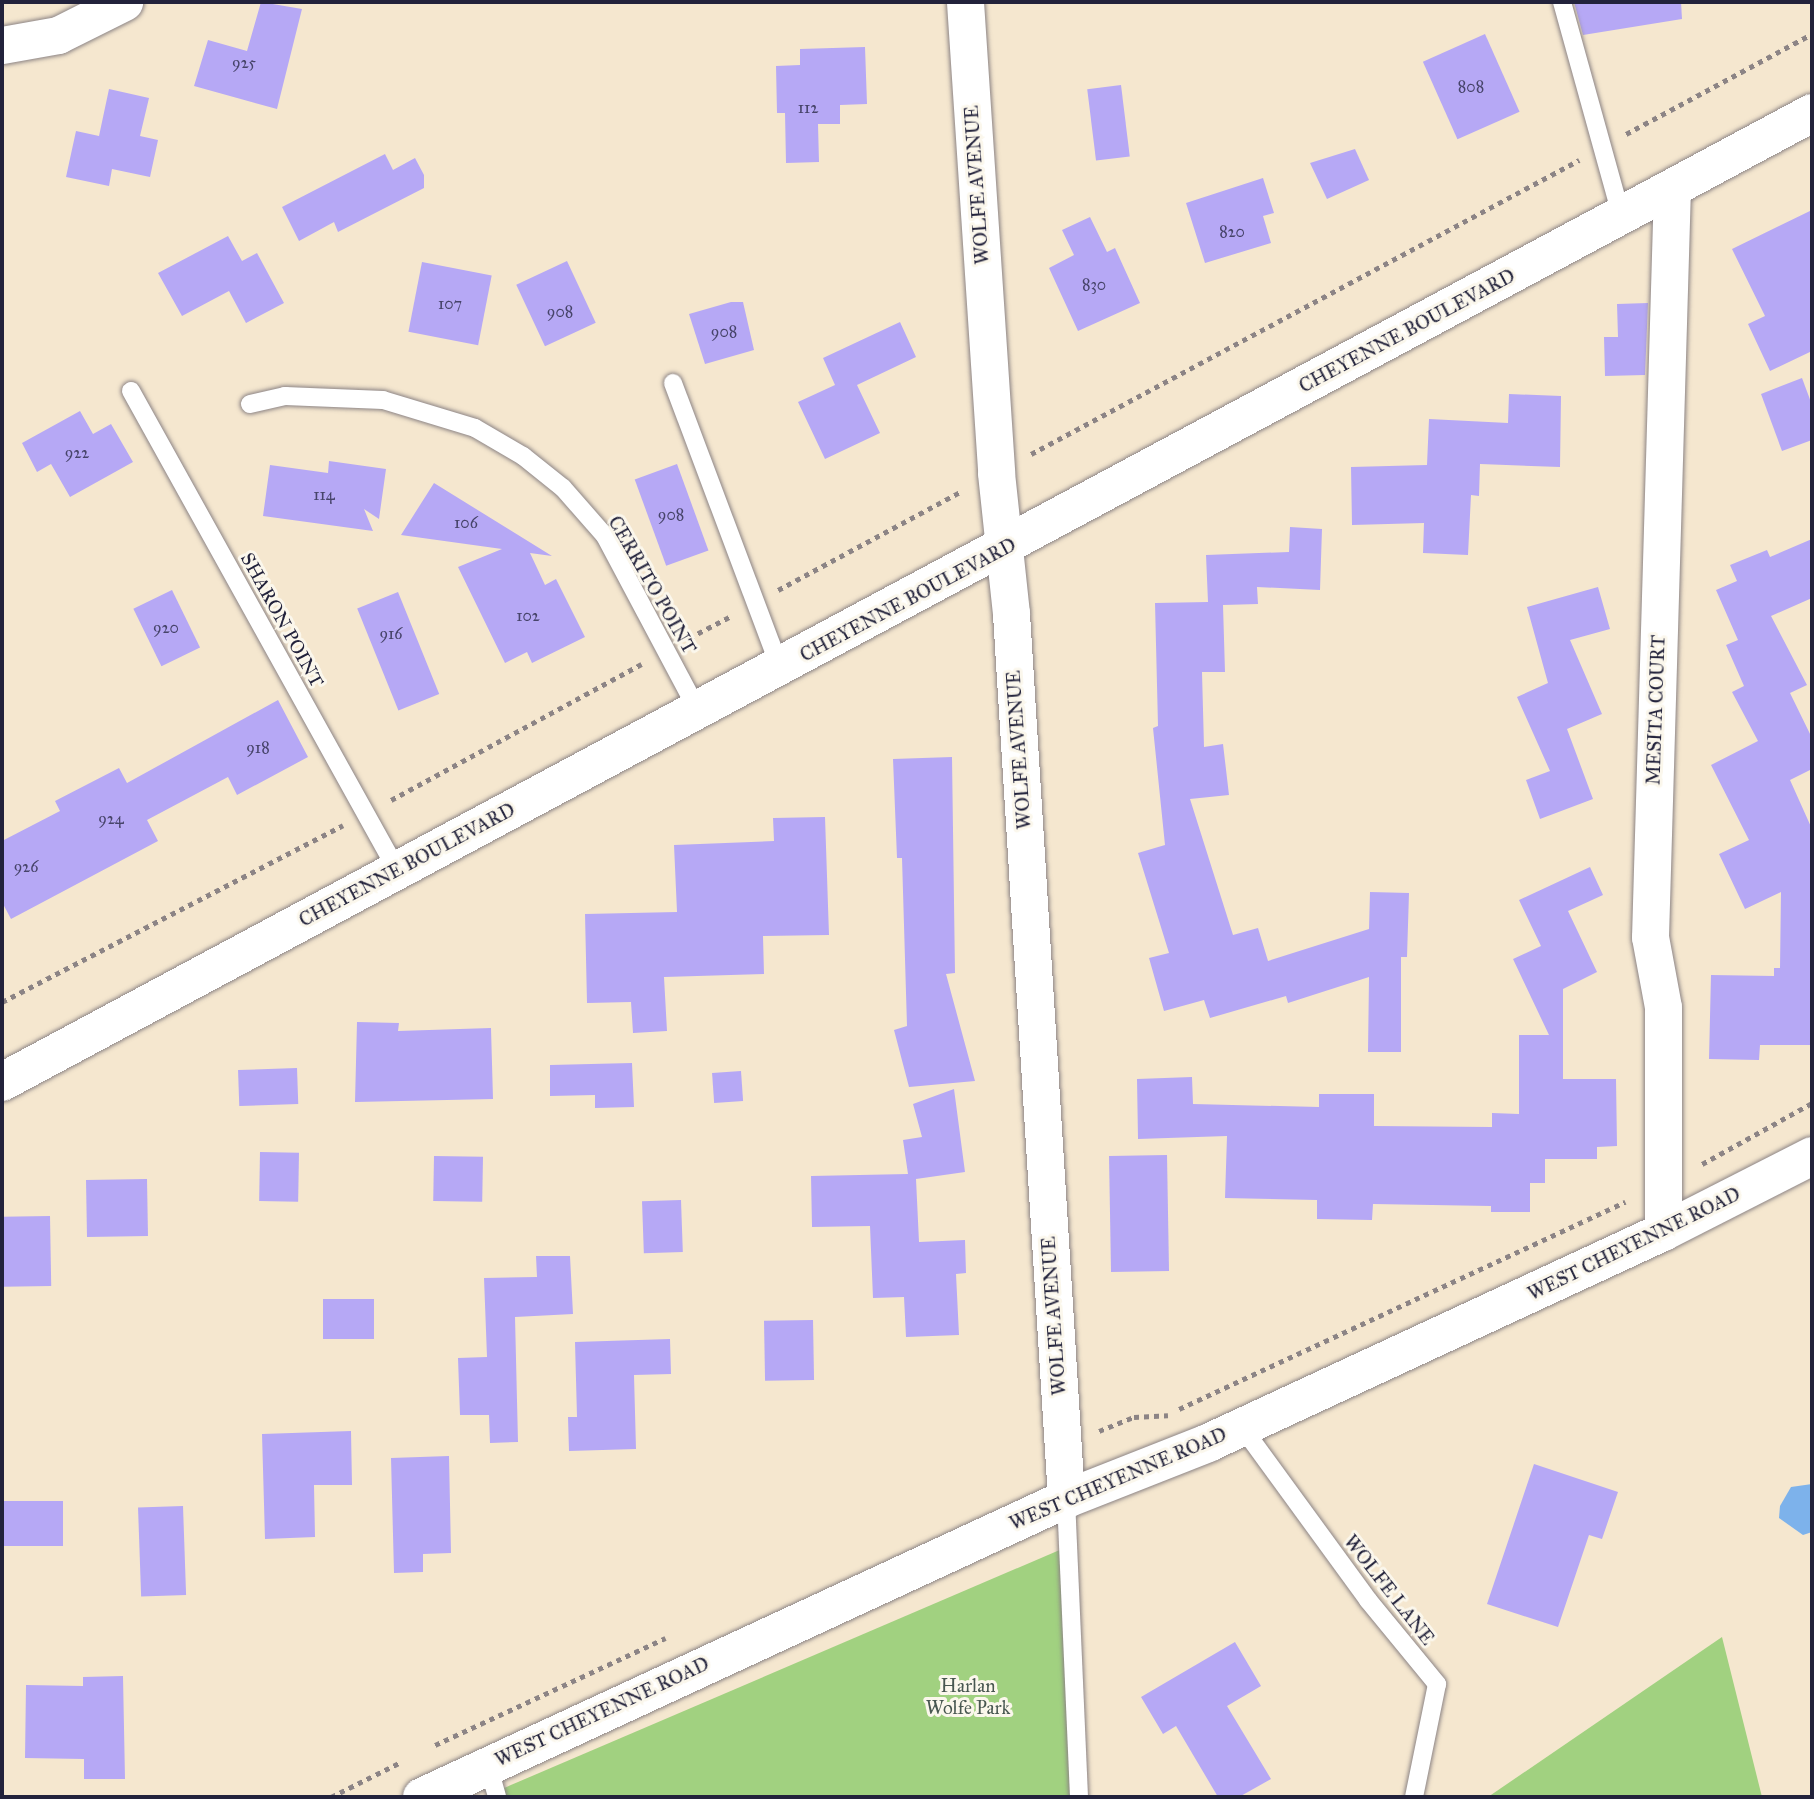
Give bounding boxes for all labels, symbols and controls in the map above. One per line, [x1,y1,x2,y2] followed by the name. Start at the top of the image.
[232,53,256,73] house number: 925
[1458,77,1484,97] house number: 808
[798,98,818,118] house number: 112
[960,105,994,265] street label: WOLFE AVENUE
[1219,222,1245,242] house number: 820
[1295,264,1519,398] street label: CHEYENNE BOULEVARD
[1082,275,1106,295] house number: 830
[438,294,462,314] house number: 107
[547,302,573,322] house number: 908
[711,322,737,342] house number: 908
[65,443,89,463] house number: 922
[313,485,335,505] house number: 114
[658,505,684,525] house number: 908
[603,512,701,658] street label: CERRITO POINT
[454,513,478,533] house number: 106
[796,533,1020,667] street label: CHEYENNE BOULEVARD
[236,549,328,691] street label: SHARON POINT
[516,606,540,626] house number: 102
[153,618,179,638] house number: 920
[380,624,402,644] house number: 916
[1642,635,1670,785] street label: MESITA COURT
[1002,670,1036,830] street label: WOLFE AVENUE
[246,738,270,758] house number: 918
[295,798,519,932] street label: CHEYENNE BOULEVARD
[98,809,124,829] house number: 924
[14,857,38,877] house number: 926
[1524,1183,1744,1305] street label: WEST CHEYENNE ROAD
[1037,1236,1071,1396] street label: WOLFE AVENUE
[1006,1423,1230,1535] street label: WEST CHEYENNE ROAD
[1339,1530,1439,1650] street label: WOLFE LANE
[491,1652,713,1772] street label: WEST CHEYENNE ROAD
[926,1675,1010,1719] park label: Harlan Wolfe Park

